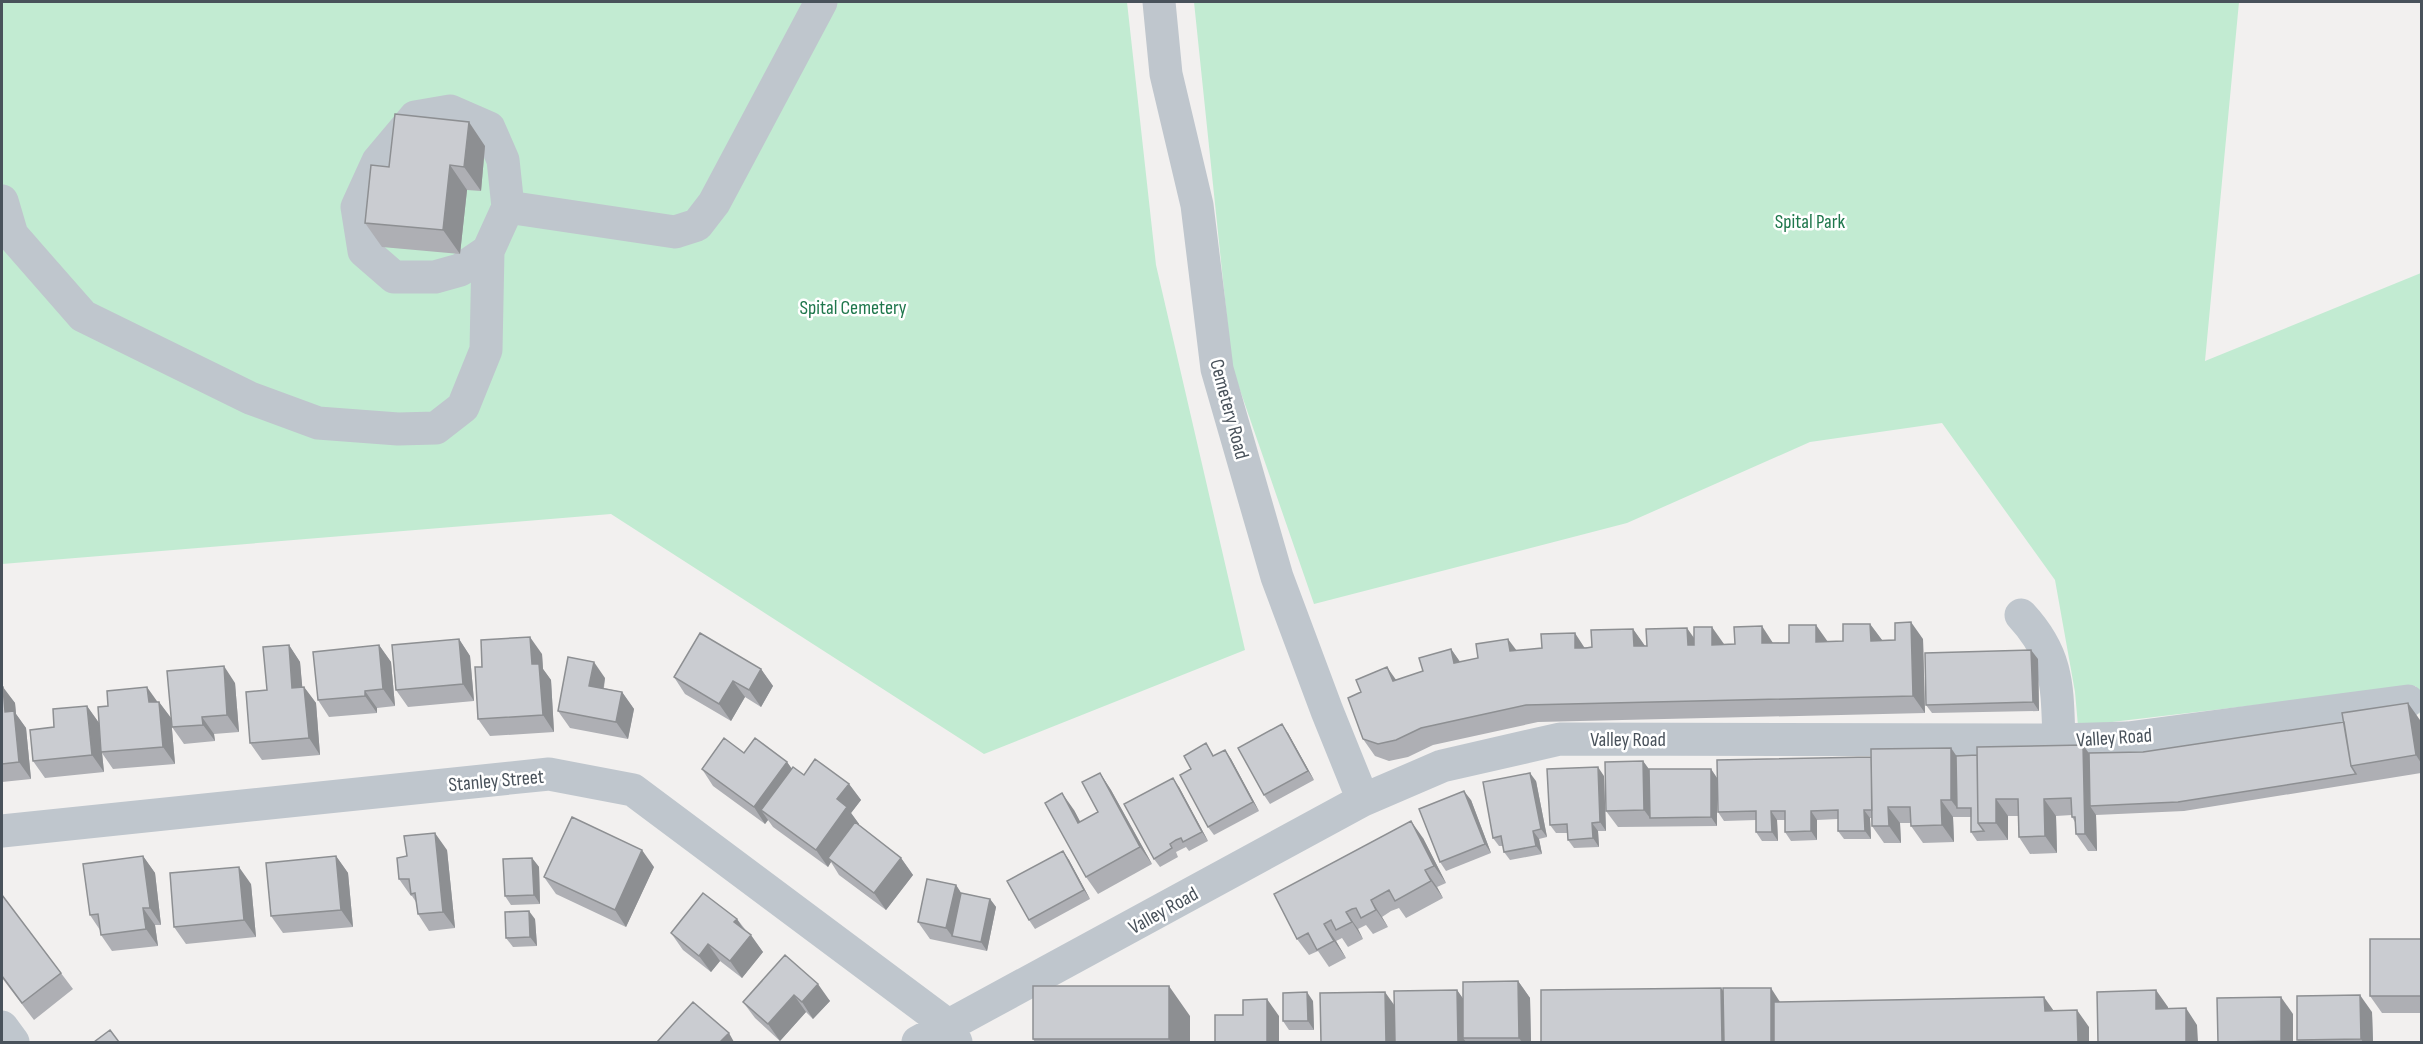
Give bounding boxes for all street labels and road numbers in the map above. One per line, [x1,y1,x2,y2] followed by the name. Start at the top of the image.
[1204,357,1254,462] street label: Cemetery Road
[2076,723,2153,753] street label: Valley Road
[1590,728,1666,752] street label: Valley Road
[447,765,545,797] street label: Stanley Street
[1125,882,1202,940] street label: Valley Road

